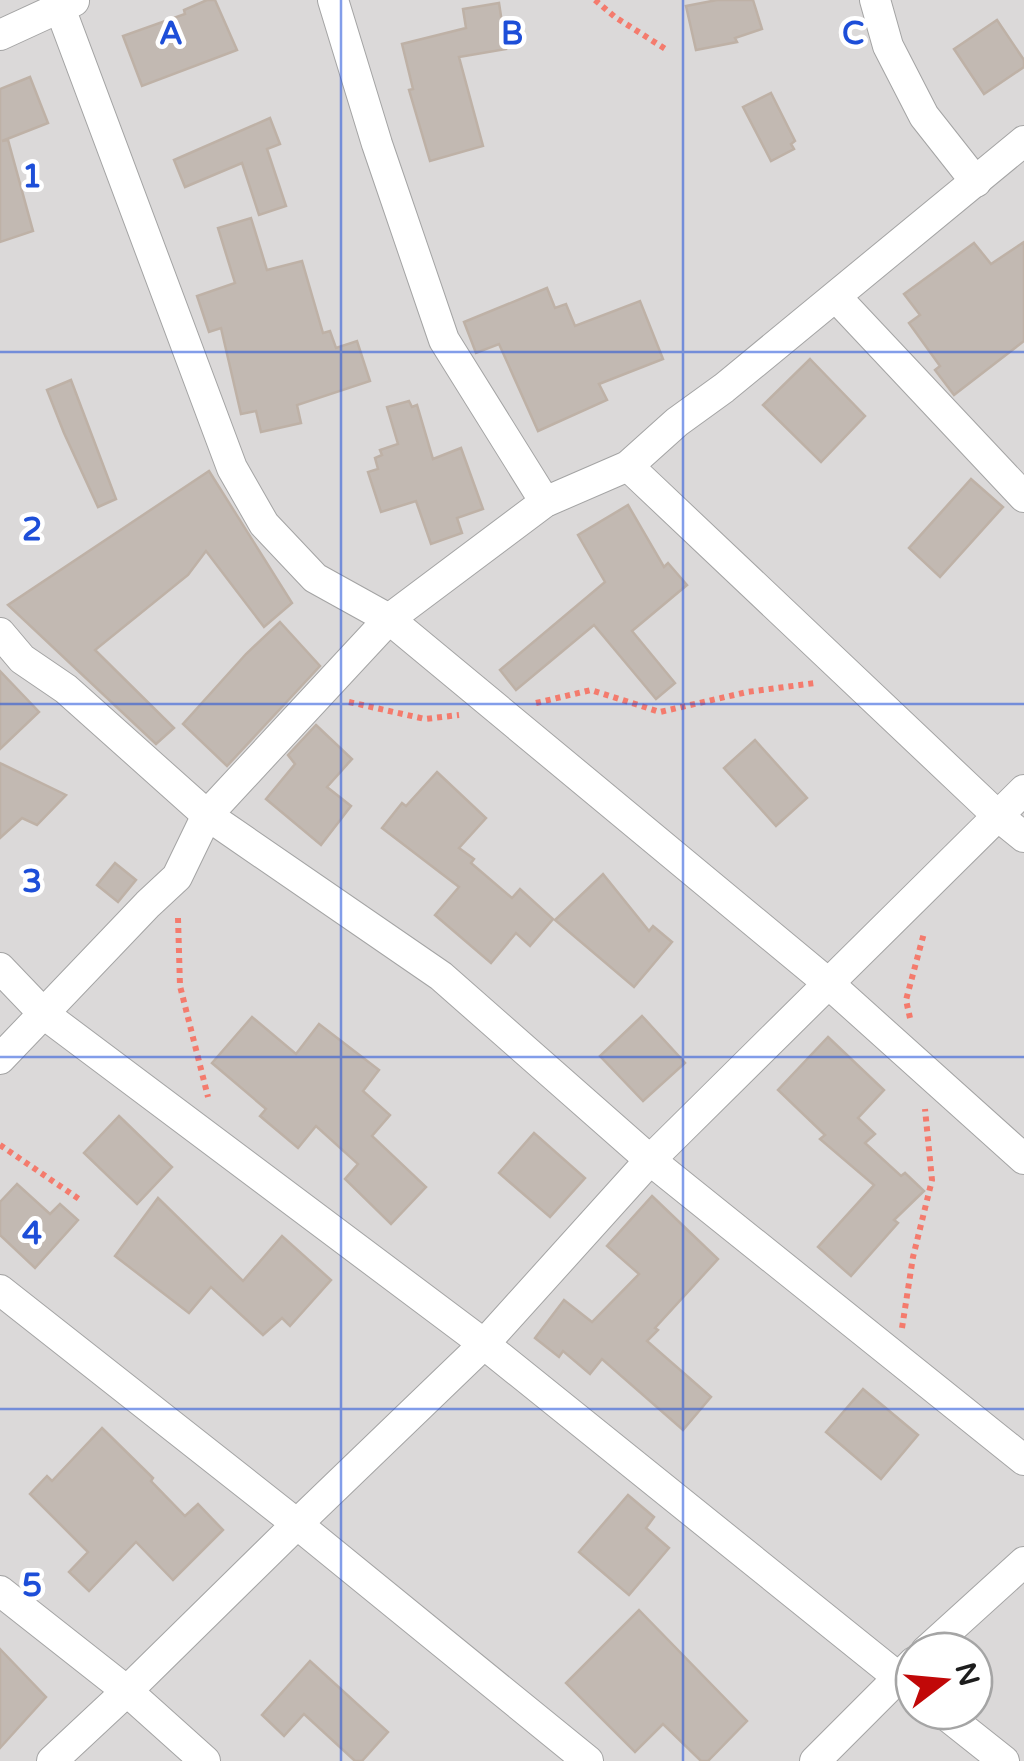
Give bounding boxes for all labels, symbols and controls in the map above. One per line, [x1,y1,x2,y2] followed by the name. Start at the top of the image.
[159,15,183,53] text: A
[501,15,523,53] text: B
[842,15,864,53] text: C
[22,158,42,196] text: 1
[22,511,42,549] text: 2
[22,863,42,901] text: 3
[22,1215,42,1253] text: 4
[22,1567,42,1605] text: 5
[894,1631,994,1731] north arrow
[948,1659,987,1690] text: N

